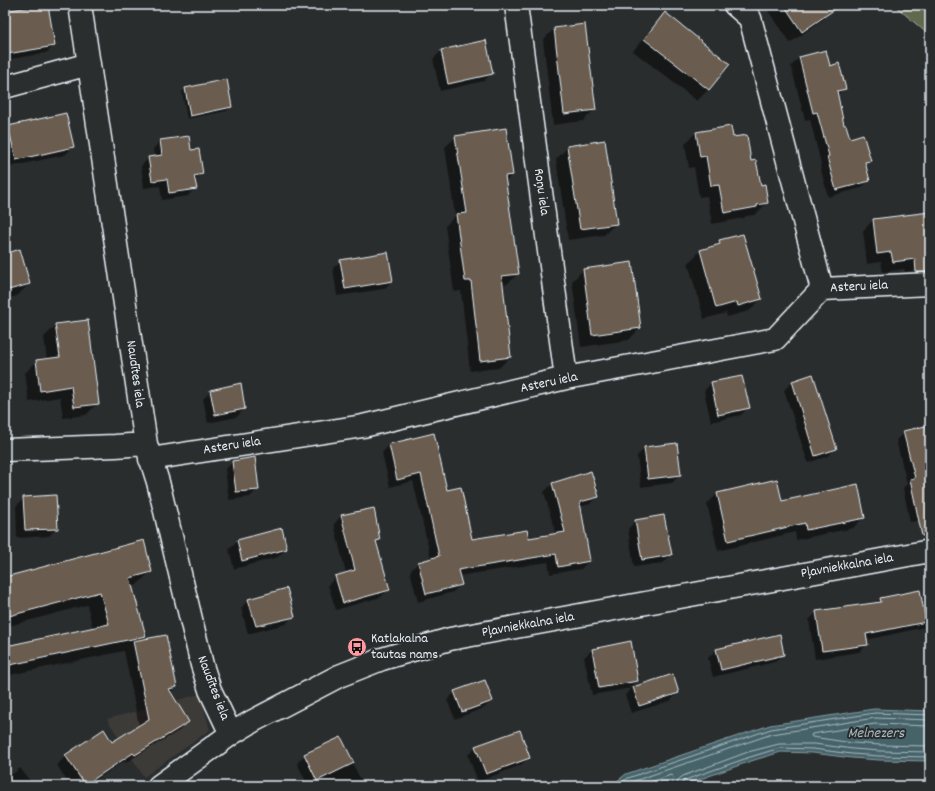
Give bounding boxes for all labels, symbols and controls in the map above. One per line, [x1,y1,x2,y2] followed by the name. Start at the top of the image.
[528,167,554,217] street label: Roņu iela
[830,275,889,299] street label: Asteru iela
[120,339,150,409] street label: Naudītes iela
[519,367,580,399] street label: Asteru iela
[202,432,263,460] street label: Asteru iela
[799,548,895,584] street label: Pļavniekkalna iela
[480,607,576,643] street label: Pļavniekkalna iela
[371,629,438,665] place label: Katlakalna tautas nams
[346,636,368,658] bus stop icon: Katlakalna tautas nams
[192,653,235,724] street label: Naudītes iela
[848,723,905,745] water label: Melnezers

